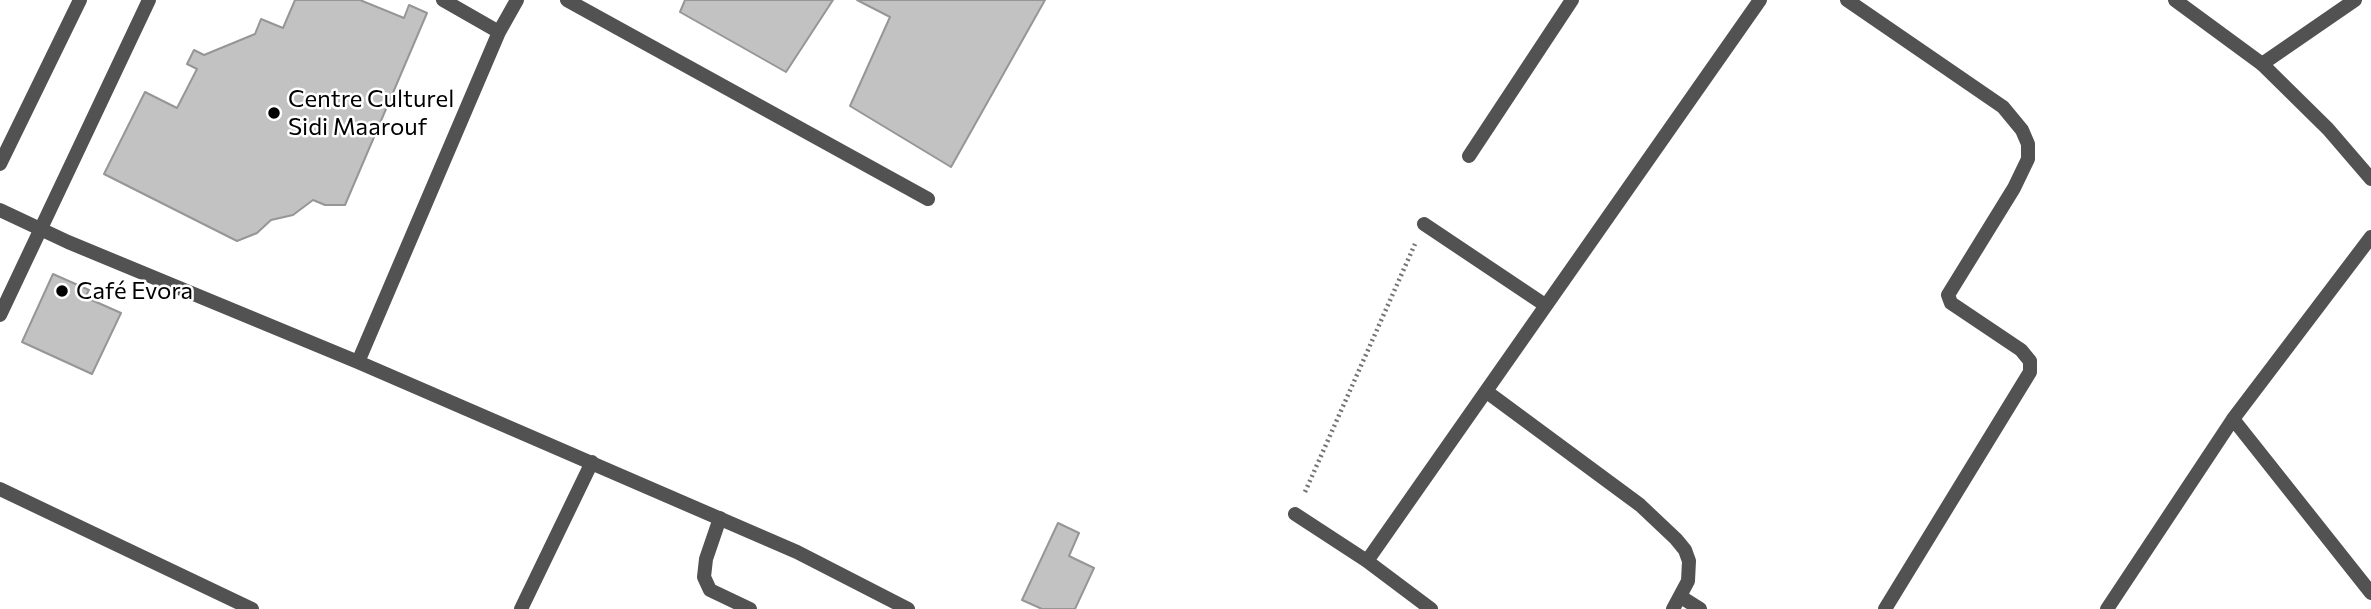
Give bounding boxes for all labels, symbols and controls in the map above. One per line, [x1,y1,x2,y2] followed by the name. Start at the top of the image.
[288,85,454,141] place label: Centre Culturel Sidi Maarouf
[266,105,282,121] marker: Centre Culturel Sidi Maarouf
[76,277,193,305] place label: Café Evora
[54,283,70,299] marker: Café Evora

